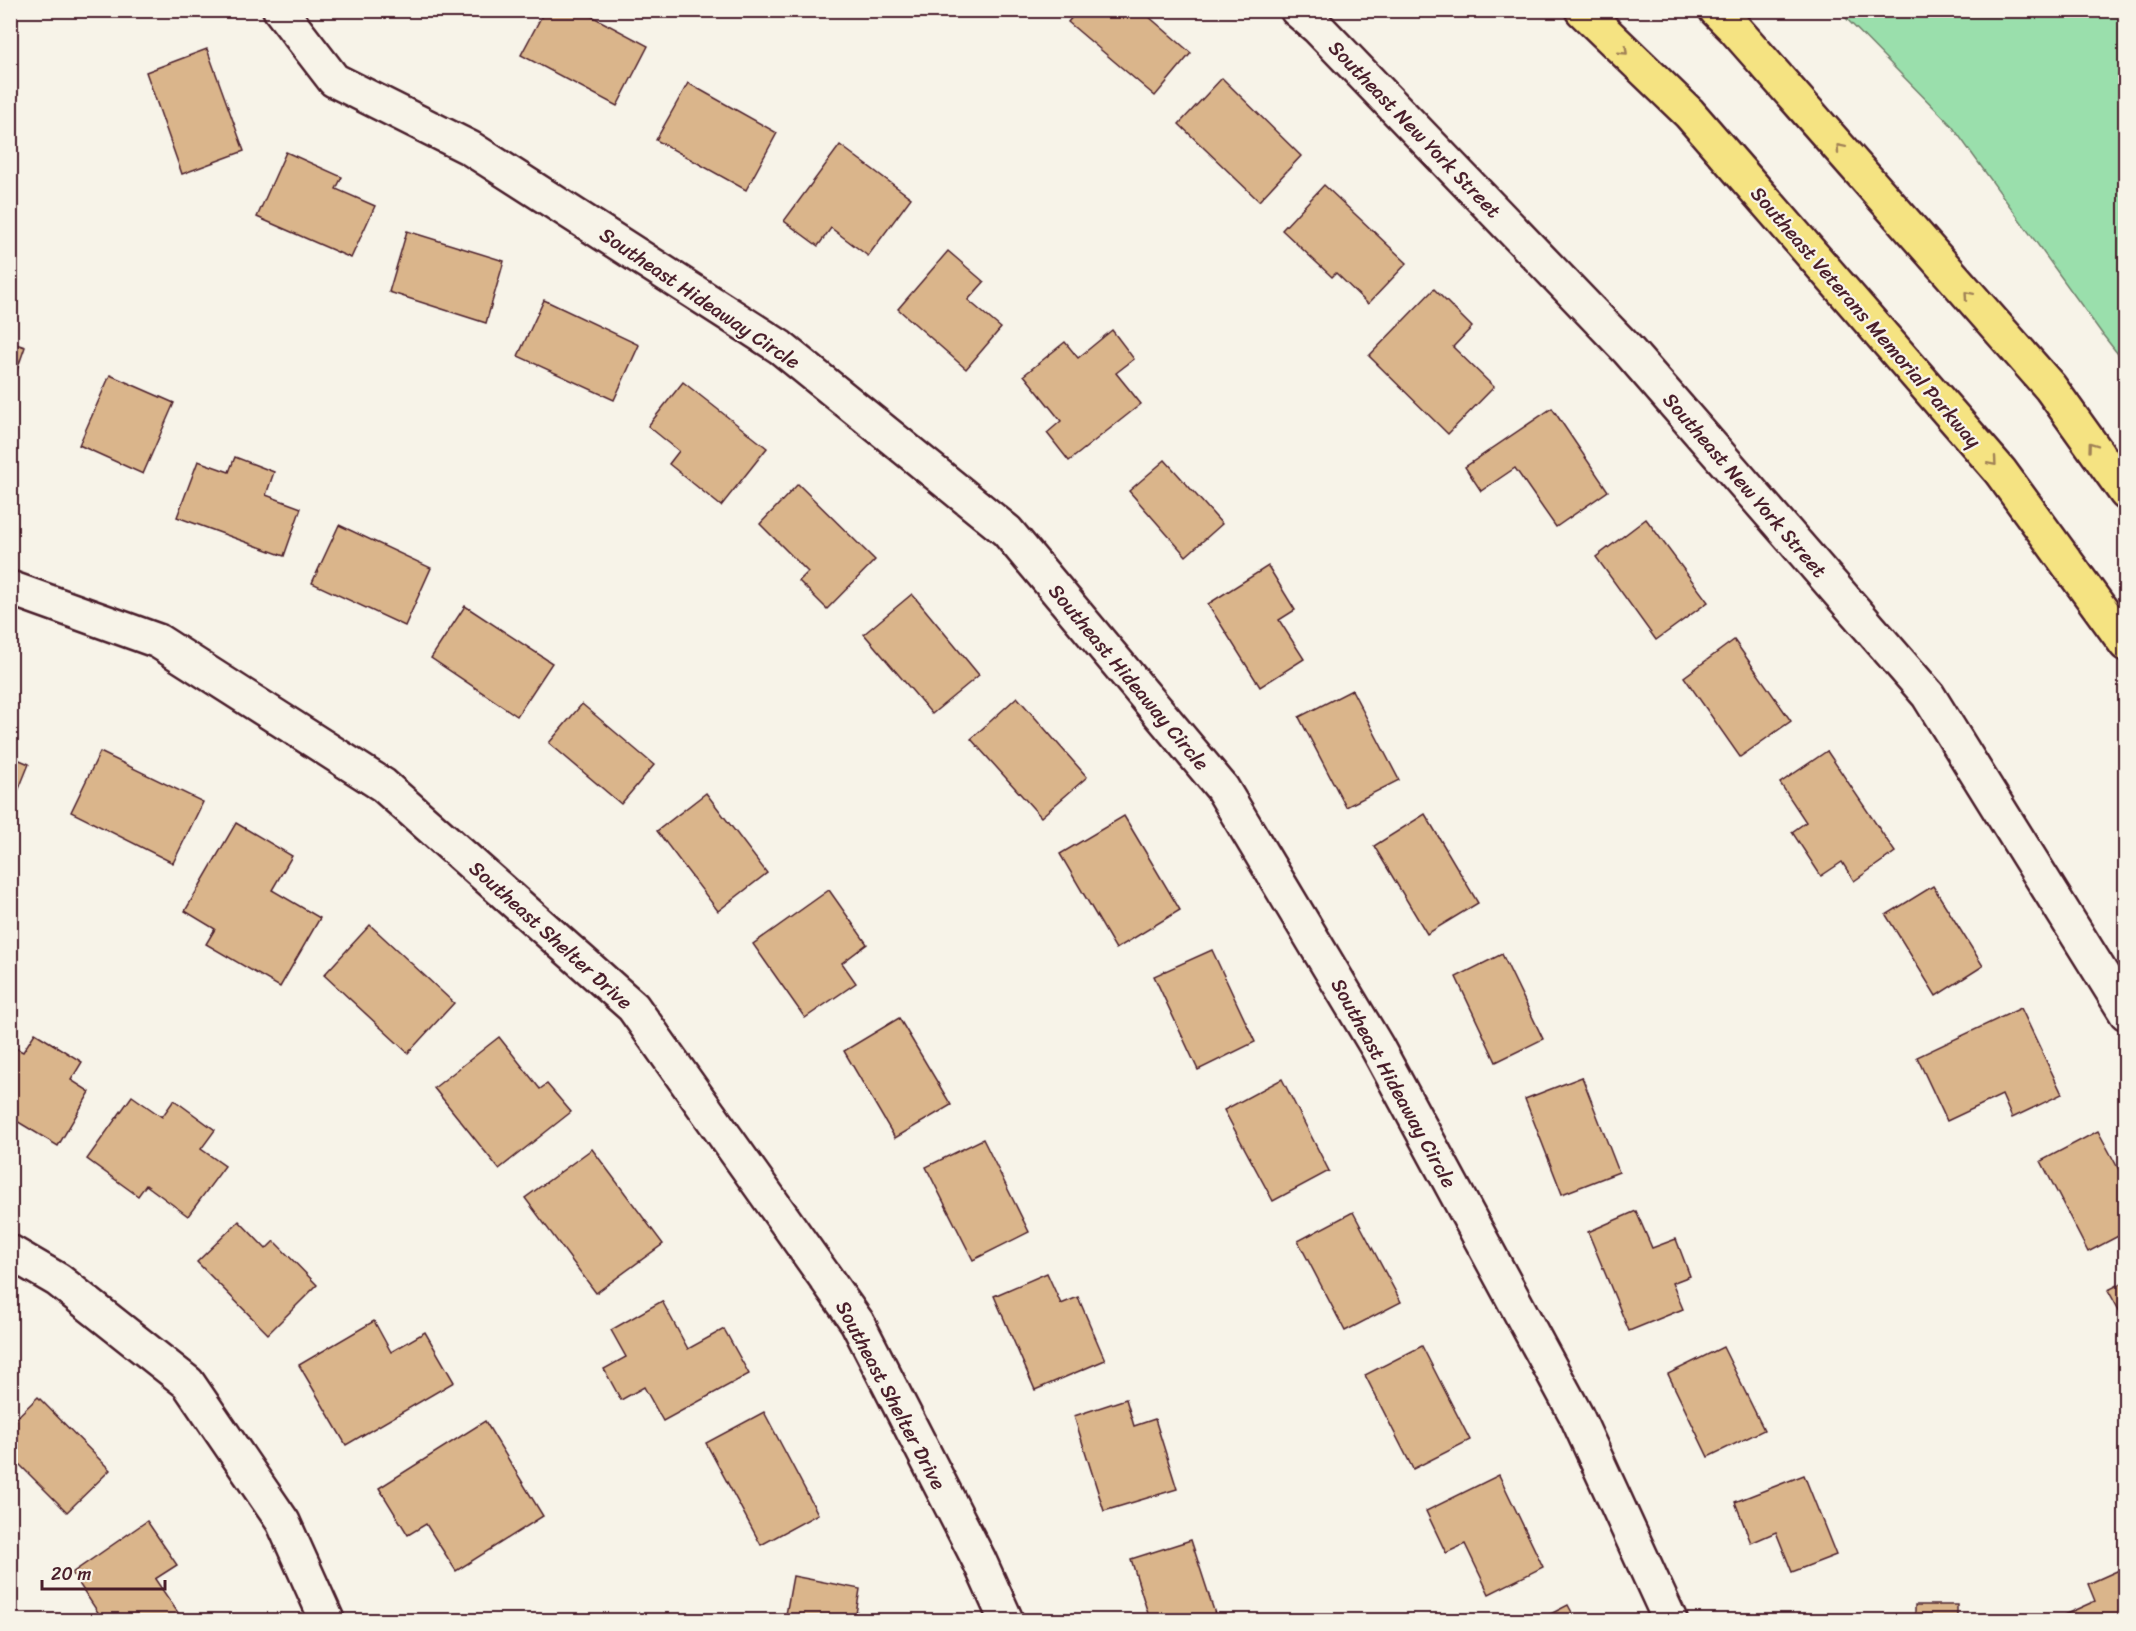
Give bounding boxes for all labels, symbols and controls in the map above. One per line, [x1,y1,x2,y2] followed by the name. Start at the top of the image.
[1320,32,1510,227] street label: Southeast New York Street
[1618,44,1628,55] one-way arrow
[1836,144,1847,155] one-way arrow
[1741,178,1990,457] street label: Southeast Veterans Memorial Parkway
[592,218,807,379] street label: Southeast Hideaway Circle
[1965,291,1976,302] one-way arrow
[1654,384,1836,587] street label: Southeast New York Street
[2088,441,2099,452] one-way arrow
[1985,455,1996,466] one-way arrow
[1039,576,1218,779] street label: Southeast Hideaway Circle
[461,852,641,1019] street label: Southeast Shelter Drive
[1321,972,1466,1195] street label: Southeast Hideaway Circle
[826,1294,955,1496] street label: Southeast Shelter Drive
[42,1553,165,1591] scale bar
[51,1558,91,1590] text: 20 m

